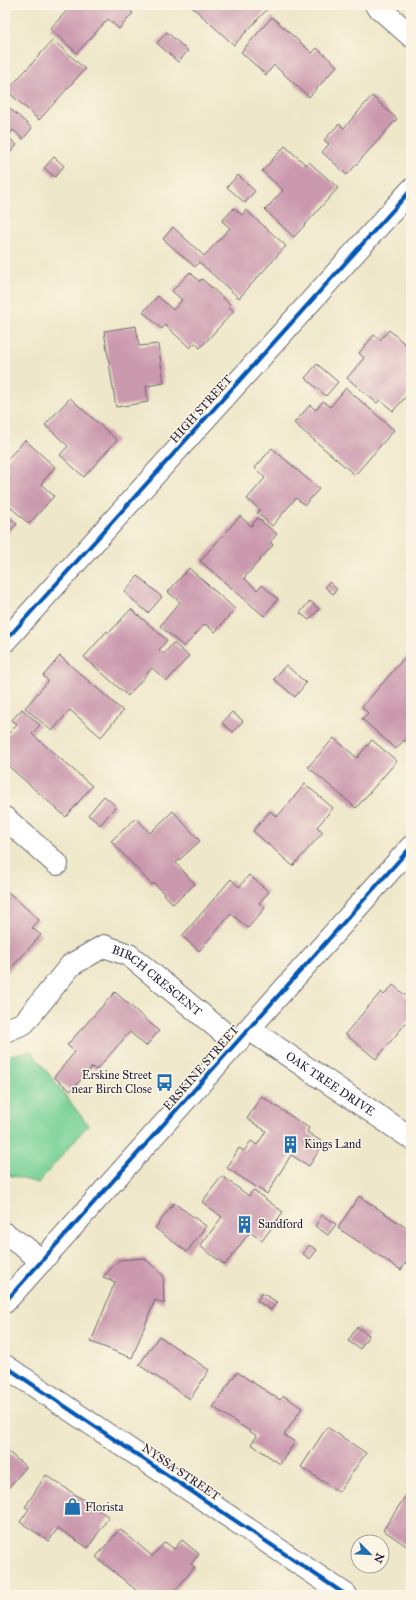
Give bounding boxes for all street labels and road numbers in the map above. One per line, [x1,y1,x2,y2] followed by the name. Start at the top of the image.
[167,372,235,446] street label: HIGH STREET
[110,942,204,1019] street label: BIRCH CRESCENT
[160,1023,242,1113] street label: ERSKINE STREET
[283,1049,378,1119] street label: OAK TREE DRIVE
[139,1441,223,1503] street label: NYSSA STREET

